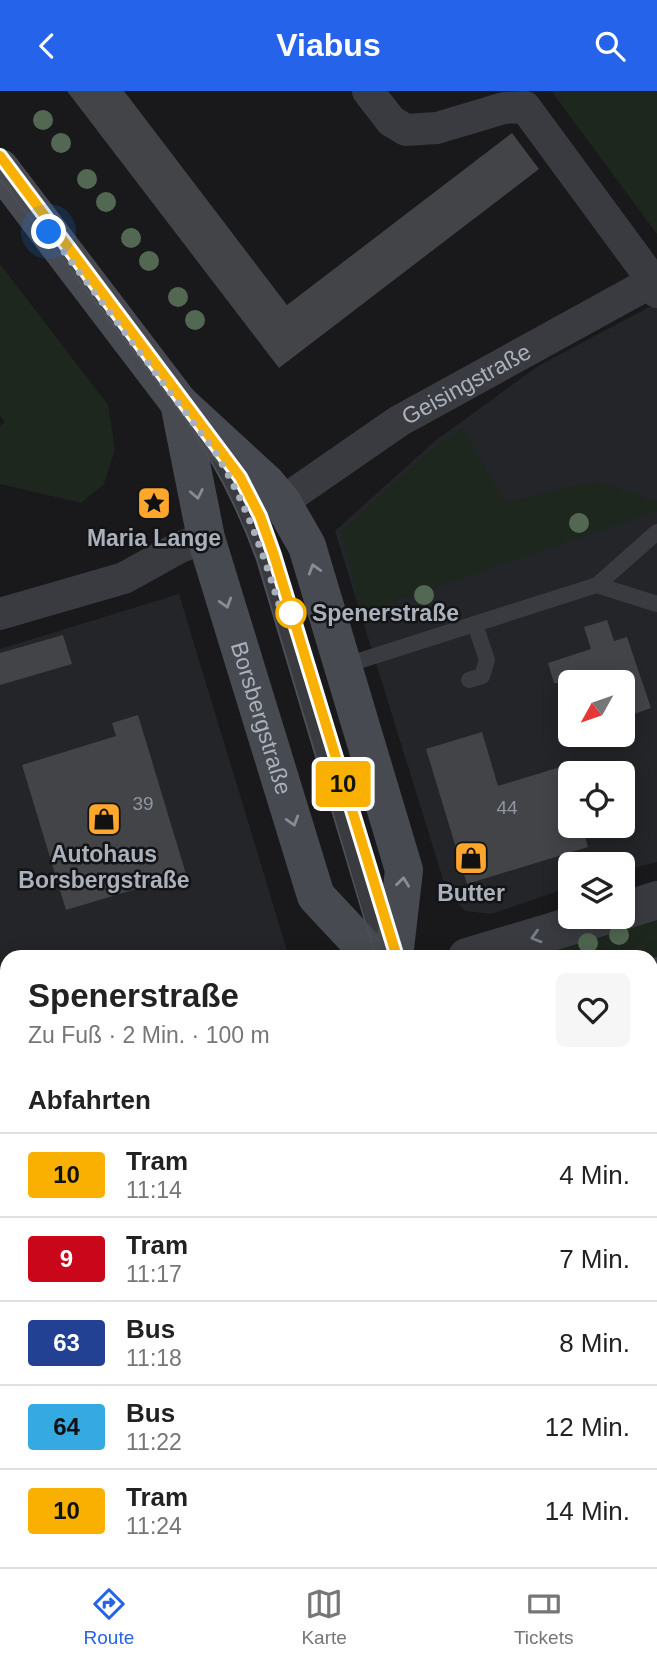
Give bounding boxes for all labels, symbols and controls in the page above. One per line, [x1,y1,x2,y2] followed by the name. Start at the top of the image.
[28,27,66,65] icon: back
[276,27,381,63] text: Viabus
[591,27,629,65] icon: search
[31,214,66,249] your location
[397,338,535,430] street label: Geisingstraße
[135,484,173,522] place icon: Maria Lange
[188,488,203,500] one-way arrow
[87,525,221,551] place label: Maria Lange
[307,564,322,576] one-way arrow
[218,597,233,609] one-way arrow
[276,598,306,628] marker: Spenerstraße
[312,600,459,626] place label: Spenerstraße
[226,638,297,798] street label: Borsbergstraße
[558,670,635,747] north arrow
[558,670,635,929] map controls
[312,761,374,807] line badge: 10
[558,761,635,838] button: locate
[330,770,356,797] text: 10
[132,793,154,814] house number: 39
[496,797,518,818] house number: 44
[85,800,123,838] shop icon: Autohaus Borsbergstraße
[285,814,300,826] one-way arrow
[452,839,490,877] shop icon: Butter
[18,841,190,893] place label: Autohaus Borsbergstraße
[558,852,635,929] button: layers
[395,876,410,887] one-way arrow
[437,880,505,906] place label: Butter
[530,928,542,943] one-way arrow
[556,973,630,1047] button: heart
[28,977,239,1014] text: Spenerstraße
[28,1022,270,1048] text: Zu Fuß · 2 Min. · 100 m
[28,1085,151,1115] text: Abfahrten
[126,1146,188,1176] text: Tram
[559,1160,630,1190] text: 4 Min.
[53,1161,80,1188] text: 10
[126,1177,182,1203] text: 11:14
[126,1230,188,1260] text: Tram
[559,1244,630,1274] text: 7 Min.
[60,1245,73,1272] text: 9
[126,1261,182,1287] text: 11:17
[126,1314,175,1344] text: Bus
[559,1328,630,1358] text: 8 Min.
[53,1329,80,1356] text: 63
[126,1345,182,1371] text: 11:18
[126,1398,175,1428] text: Bus
[545,1412,630,1442] text: 12 Min.
[53,1413,80,1440] text: 64
[126,1429,182,1455] text: 11:22
[126,1482,188,1512] text: Tram
[545,1496,630,1526] text: 14 Min.
[53,1497,80,1524] text: 10
[126,1513,182,1539] text: 11:24
[84,1585,134,1649] tab: Route
[301,1585,347,1649] tab: Karte
[514,1585,573,1649] tab: Tickets

